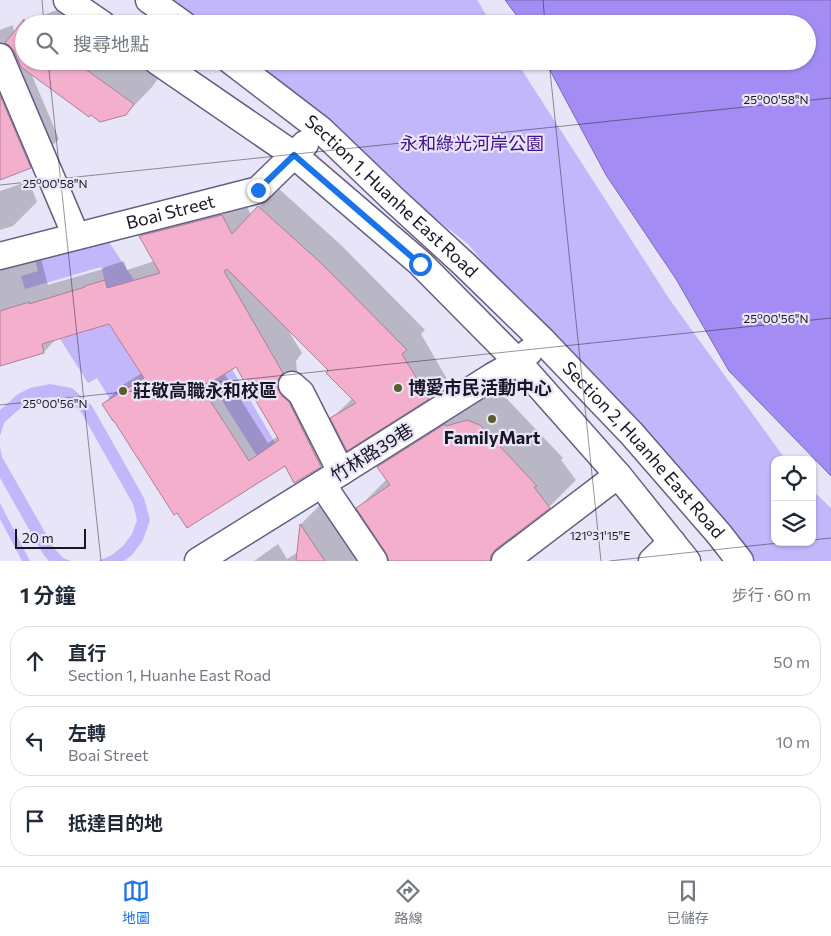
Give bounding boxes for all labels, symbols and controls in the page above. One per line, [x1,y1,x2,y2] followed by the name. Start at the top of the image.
[15,15,816,70] search box
[33,29,61,57] icon: search
[73,32,149,55] text: 搜尋地點
[744,92,808,106] text: 25°00'58"N
[301,110,483,282] street label: Section 1, Huanhe East Road
[400,132,544,154] park label: 永和綠光河岸公園
[23,176,87,190] text: 25°00'58"N
[247,179,270,202] route end
[124,189,217,233] street label: Boai Street
[409,253,432,276] route start
[744,311,808,325] text: 25°00'56"N
[558,356,730,542] street label: Section 2, Huanhe East Road
[408,376,552,398] place label: 博愛市民活動中心
[133,379,277,401] place label: 莊敬高職永和校區
[392,382,404,394] marker: 博愛市民活動中心
[117,385,129,397] marker: 莊敬高職永和校區
[23,396,87,410] text: 25°00'56"N
[486,413,498,425] marker: FamilyMart
[326,418,417,486] street label: 竹林路39巷
[444,426,541,448] place label: FamilyMart
[771,456,816,546] map controls
[771,456,816,501] button: locate
[771,501,816,546] button: layers
[15,526,86,549] scale bar
[570,528,630,542] text: 121°31'15"E
[22,529,54,546] text: 20 m
[20,582,76,607] text: 1 分鐘
[732,585,811,604] text: 步行 · 60 m
[68,641,106,664] text: 直行
[21,647,49,675] icon: ahead
[773,652,810,671] text: 50 m
[68,665,271,684] text: Section 1, Huanhe East Road
[68,721,106,744] text: 左轉
[21,727,49,755] icon: left
[776,732,810,751] text: 10 m
[68,745,149,764] text: Boai Street
[21,807,49,835] icon: arrive
[68,811,163,834] text: 抵達目的地
[122,877,150,927] tab: 地圖
[394,877,422,927] tab: 路線
[667,877,709,927] tab: 已儲存

